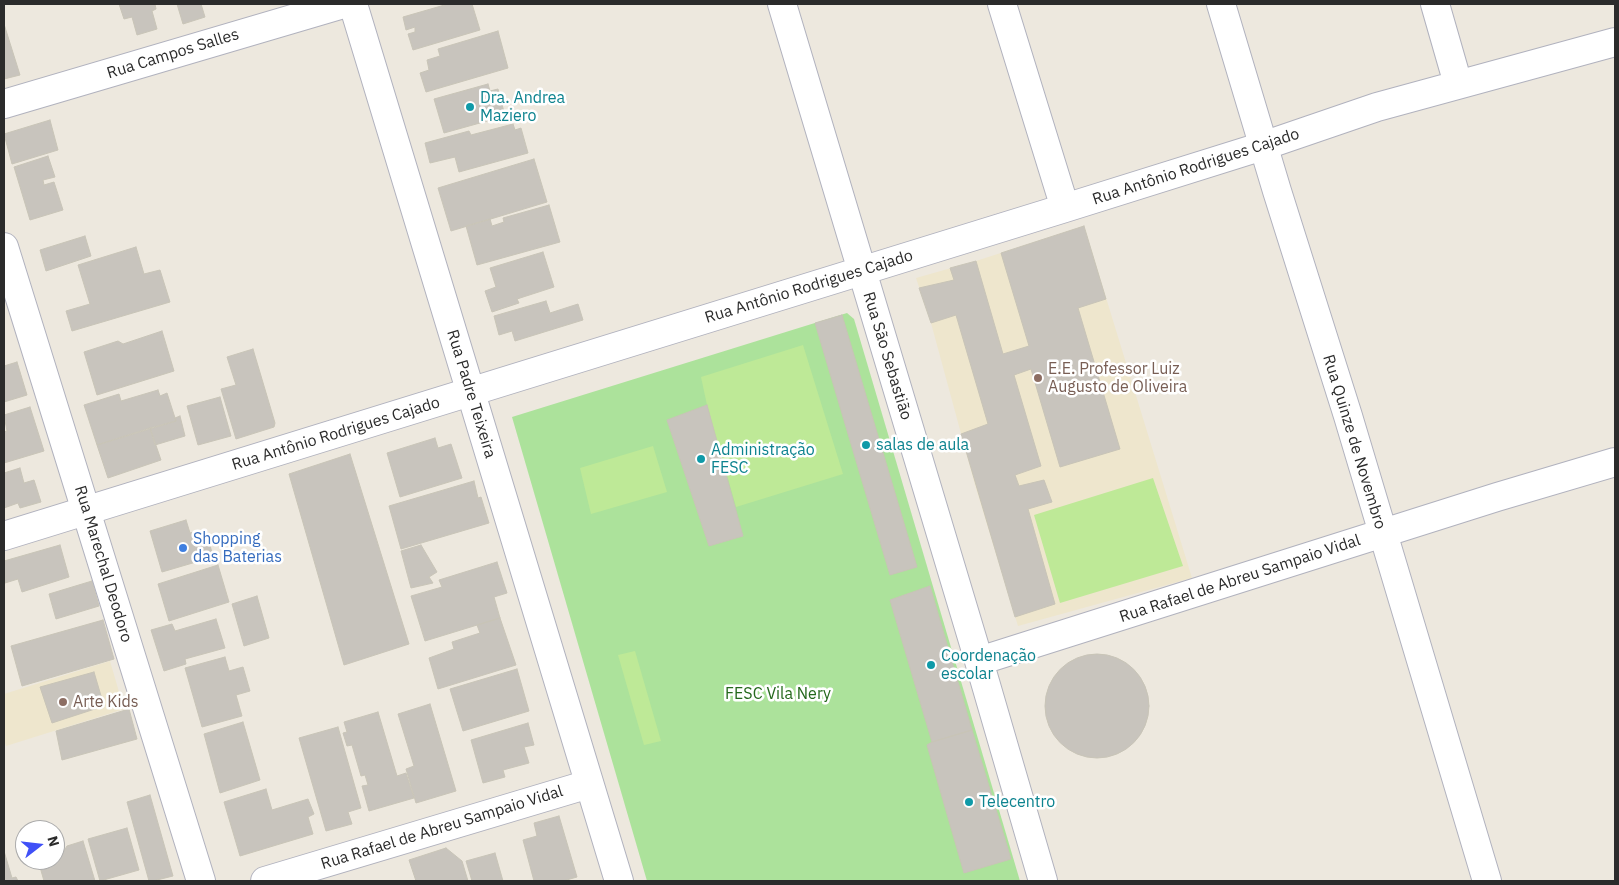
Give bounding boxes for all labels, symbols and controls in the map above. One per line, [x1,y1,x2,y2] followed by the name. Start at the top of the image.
[105,25,241,83] street label: Rua Campos Salles
[480,88,565,126] place label: Dra. Andrea Maziero
[464,101,476,113] marker: Dra. Andrea Maziero
[1090,124,1302,210] street label: Rua Antônio Rodrigues Cajado
[703,246,915,328] street label: Rua Antônio Rodrigues Cajado
[858,290,916,422] street label: Rua São Sebastião
[442,327,500,461] street label: Rua Padre Teixeira
[1318,352,1390,532] street label: Rua Quinze de Novembro
[1048,359,1187,397] place label: E.E. Professor Luiz Augusto de Oliveira
[1032,372,1044,384] marker: E.E. Professor Luiz Augusto de Oliveira
[230,393,442,475] street label: Rua Antônio Rodrigues Cajado
[876,435,969,455] place label: salas de aula
[860,439,872,451] marker: salas de aula
[711,440,815,478] place label: Administração FESC
[695,453,707,465] marker: Administração FESC
[70,483,136,645] street label: Rua Marechal Deodoro
[193,529,282,567] place label: Shopping das Baterias
[1117,531,1363,627] street label: Rua Rafael de Abreu Sampaio Vidal
[177,542,189,554] marker: Shopping das Baterias
[941,646,1036,684] place label: Coordenação escolar
[925,659,937,671] marker: Coordenação escolar
[725,684,831,704] park label: FESC Vila Nery
[73,692,139,712] place label: Arte Kids
[57,696,69,708] marker: Arte Kids
[319,782,565,874] street label: Rua Rafael de Abreu Sampaio Vidal
[979,792,1055,812] place label: Telecentro
[963,796,975,808] marker: Telecentro
[15,820,65,870] north arrow
[43,834,64,848] text: N

